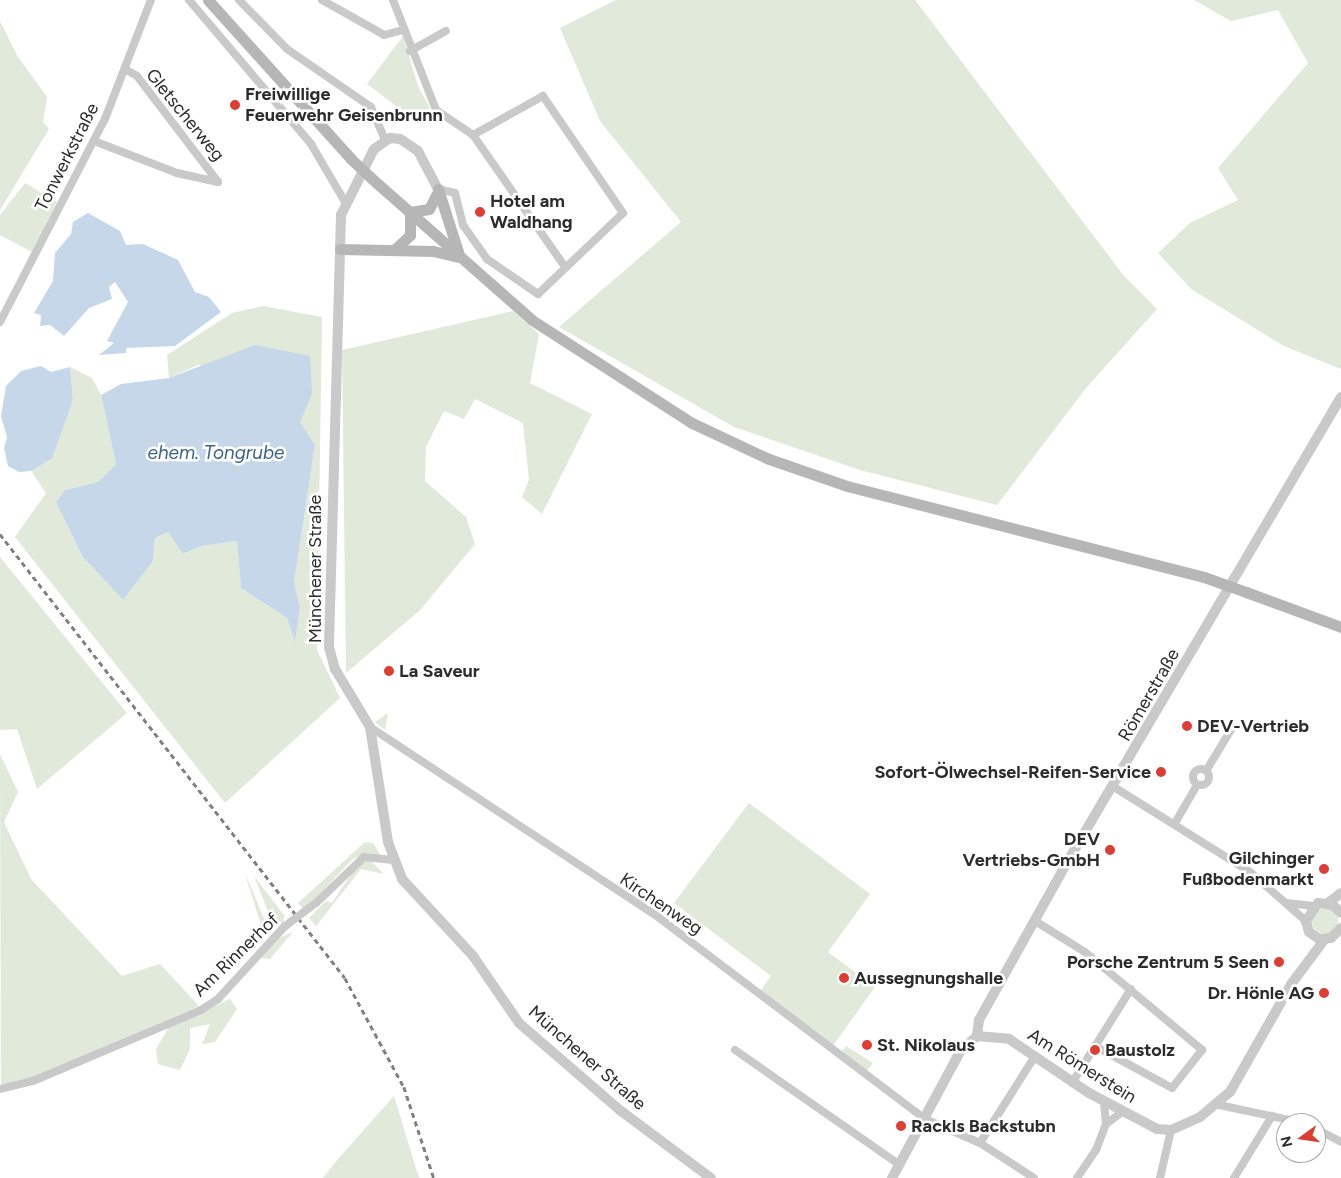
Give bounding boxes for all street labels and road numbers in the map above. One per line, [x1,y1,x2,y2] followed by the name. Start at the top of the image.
[141,64,229,166] street label: Gletscherweg
[31,99,103,215] street label: Tonwerkstraße
[304,495,326,643] street label: Münchener Straße
[1114,645,1184,745] street label: Römerstraße
[616,868,706,940] street label: Kirchenweg
[189,909,283,1001] street label: Am Rinnerhof
[524,1001,650,1115] street label: Münchener Straße
[1024,1024,1140,1108] street label: Am Römerstein

